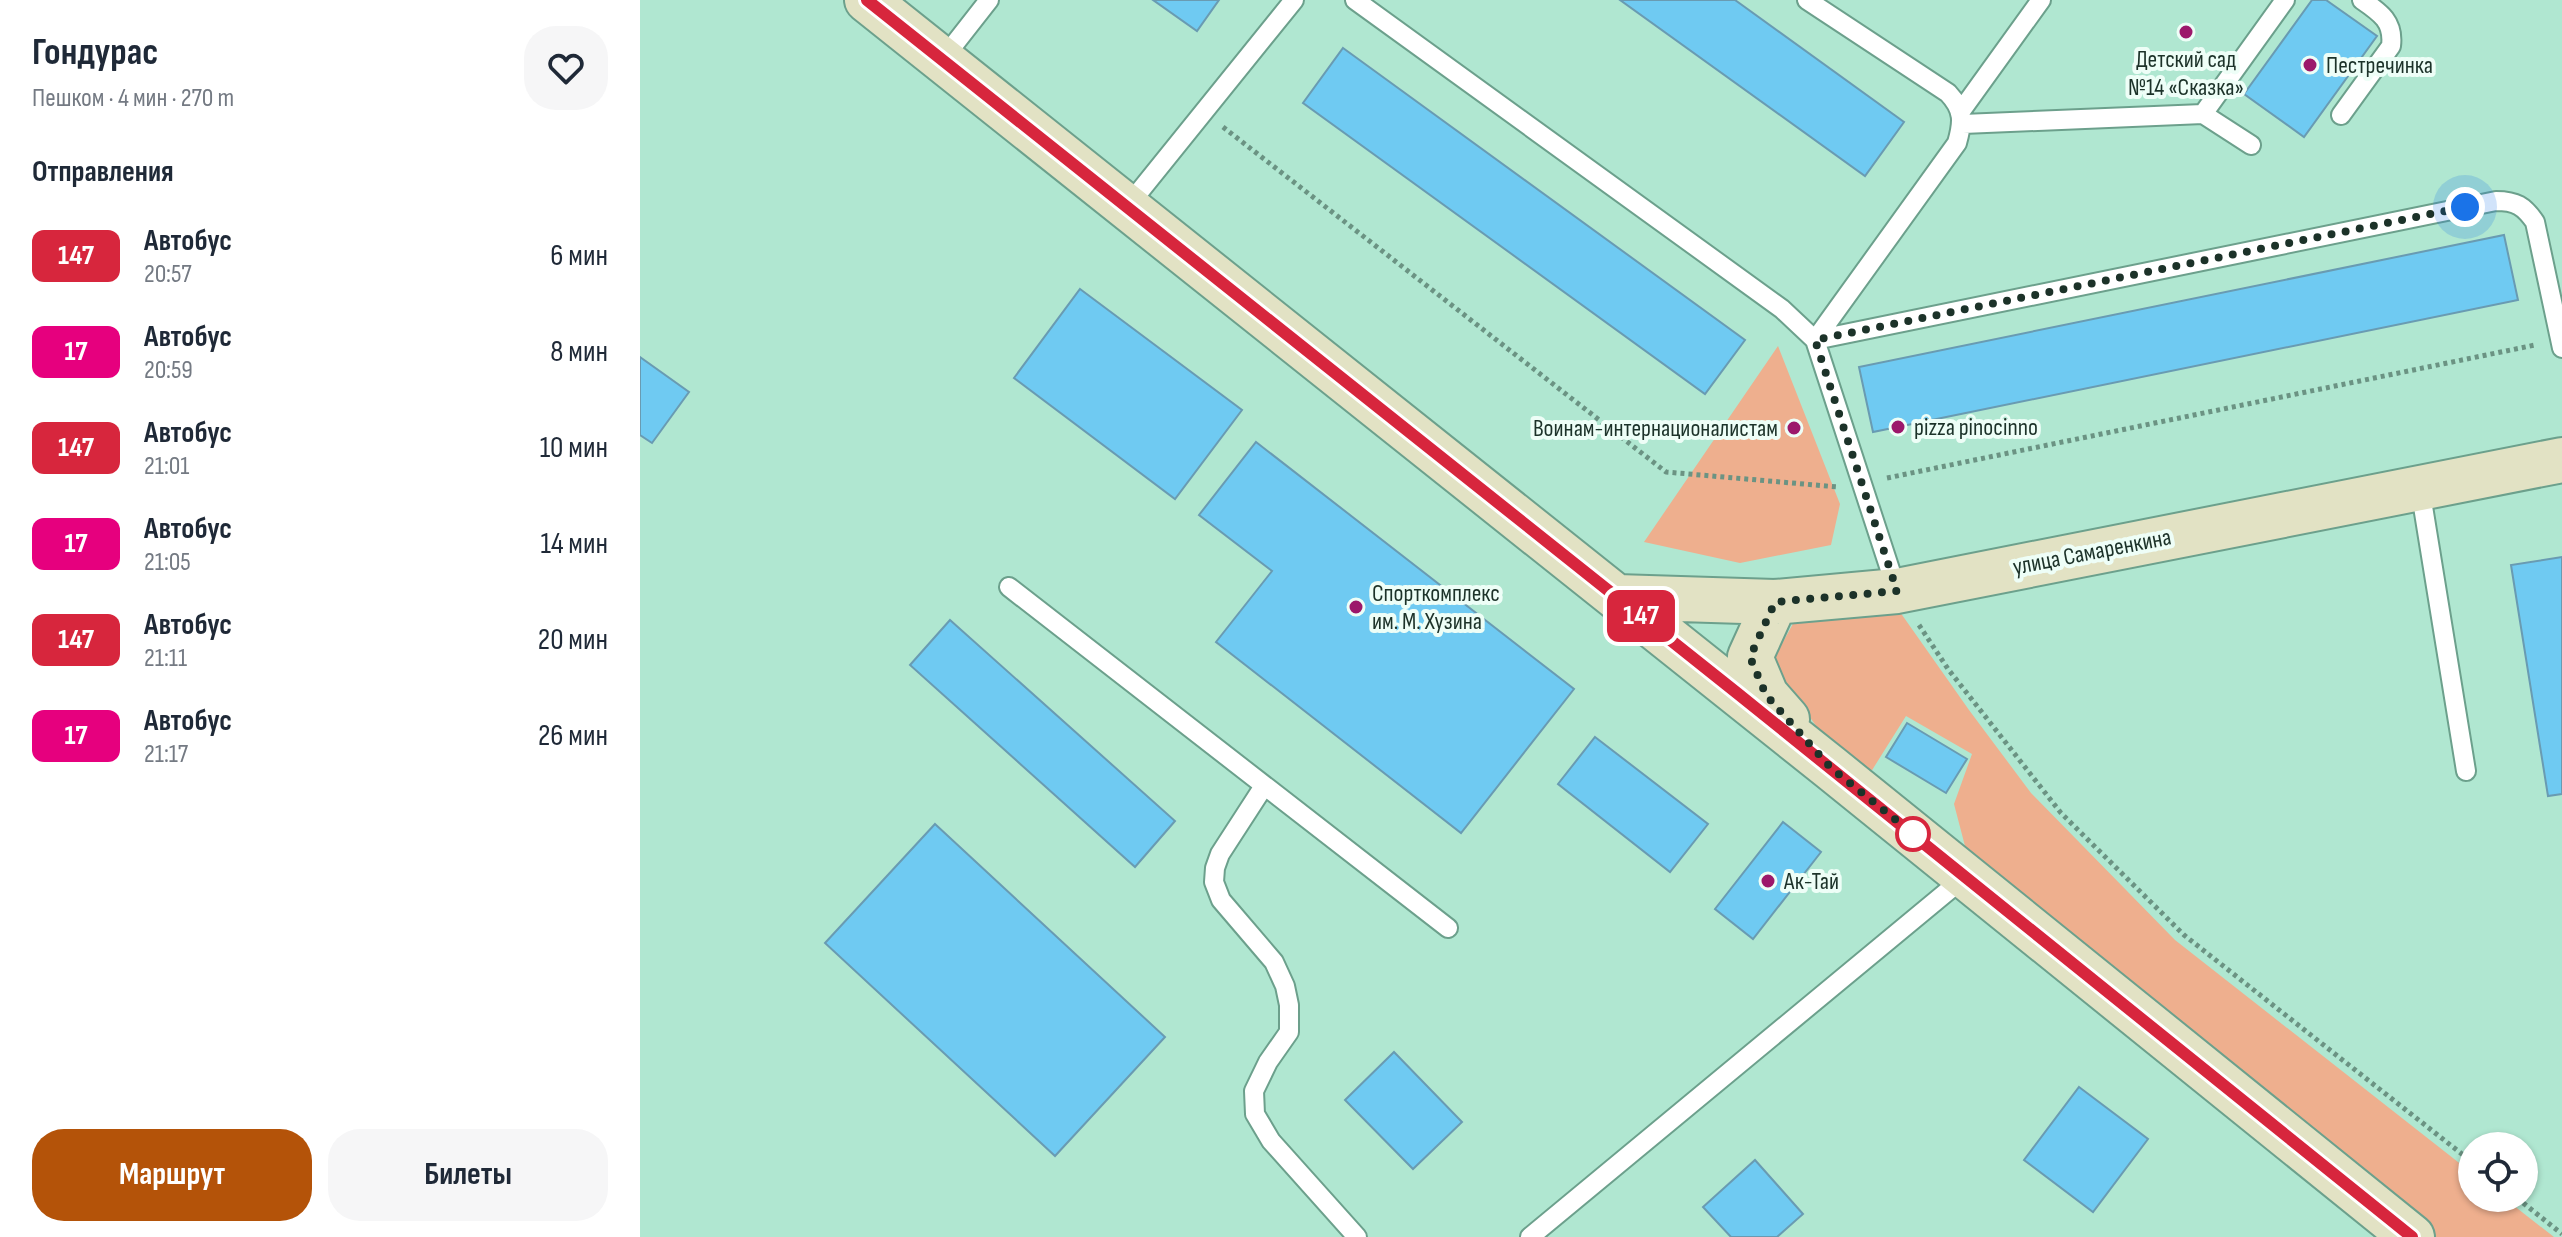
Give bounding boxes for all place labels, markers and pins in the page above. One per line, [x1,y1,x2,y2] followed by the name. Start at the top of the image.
[2177,23,2195,41] marker: Детский сад №14 «Сказка»
[2128,45,2244,102] place label: Детский сад №14 «Сказка»
[2326,51,2433,80] place label: Пестречинка
[2301,56,2319,74] marker: Пестречинка
[1914,413,2038,442] place label: pizza pinocinno
[1533,414,1778,443] place label: Воинам-интернационалистам
[1889,418,1907,436] marker: pizza pinocinno
[1785,419,1803,437] marker: Воинам-интернационалистам
[1372,579,1500,636] place label: Спорткомплекс им. М. Хузина
[1347,598,1365,616] marker: Спорткомплекс им. М. Хузина
[1896,817,1930,851] unlabelled marker
[1783,867,1839,896] place label: Ак-Тай
[1759,872,1777,890] marker: Ак-Тай

